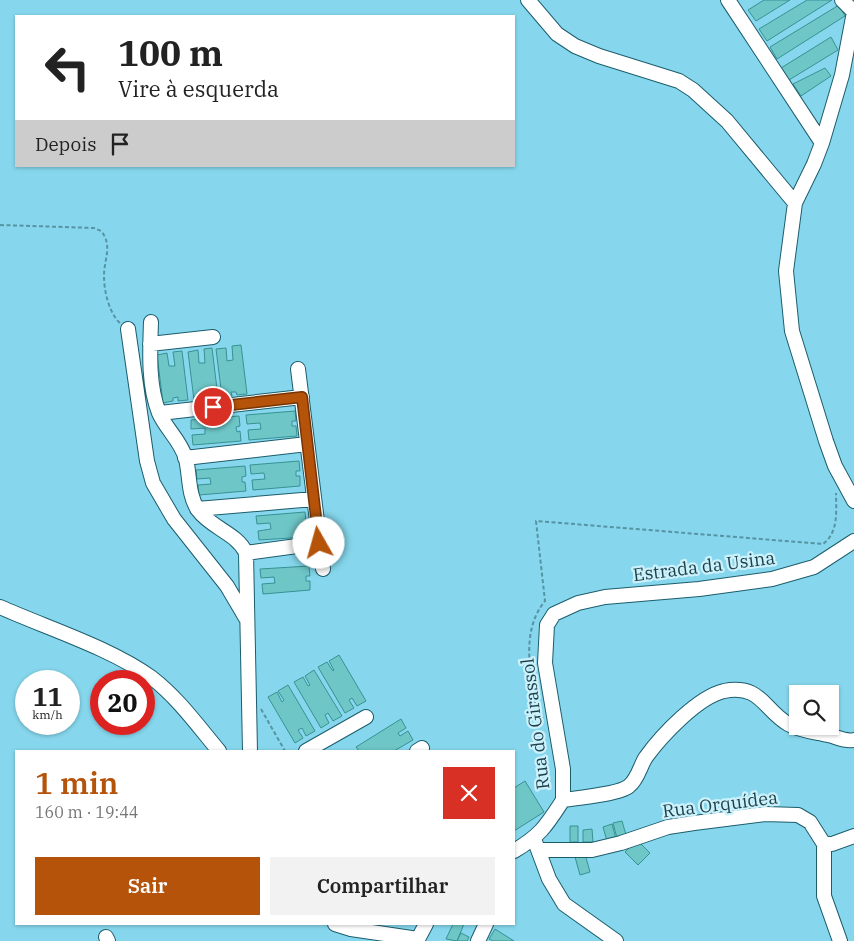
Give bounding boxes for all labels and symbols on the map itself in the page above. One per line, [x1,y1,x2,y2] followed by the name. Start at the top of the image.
[192,386,234,428] pin
[292,516,344,568] position arrow
[632,546,777,586] street label: Estrada da Usina
[516,657,554,791] street label: Rua do Girassol
[90,670,155,735] speed limit sign: 20
[661,785,779,822] street label: Rua Orquídea

